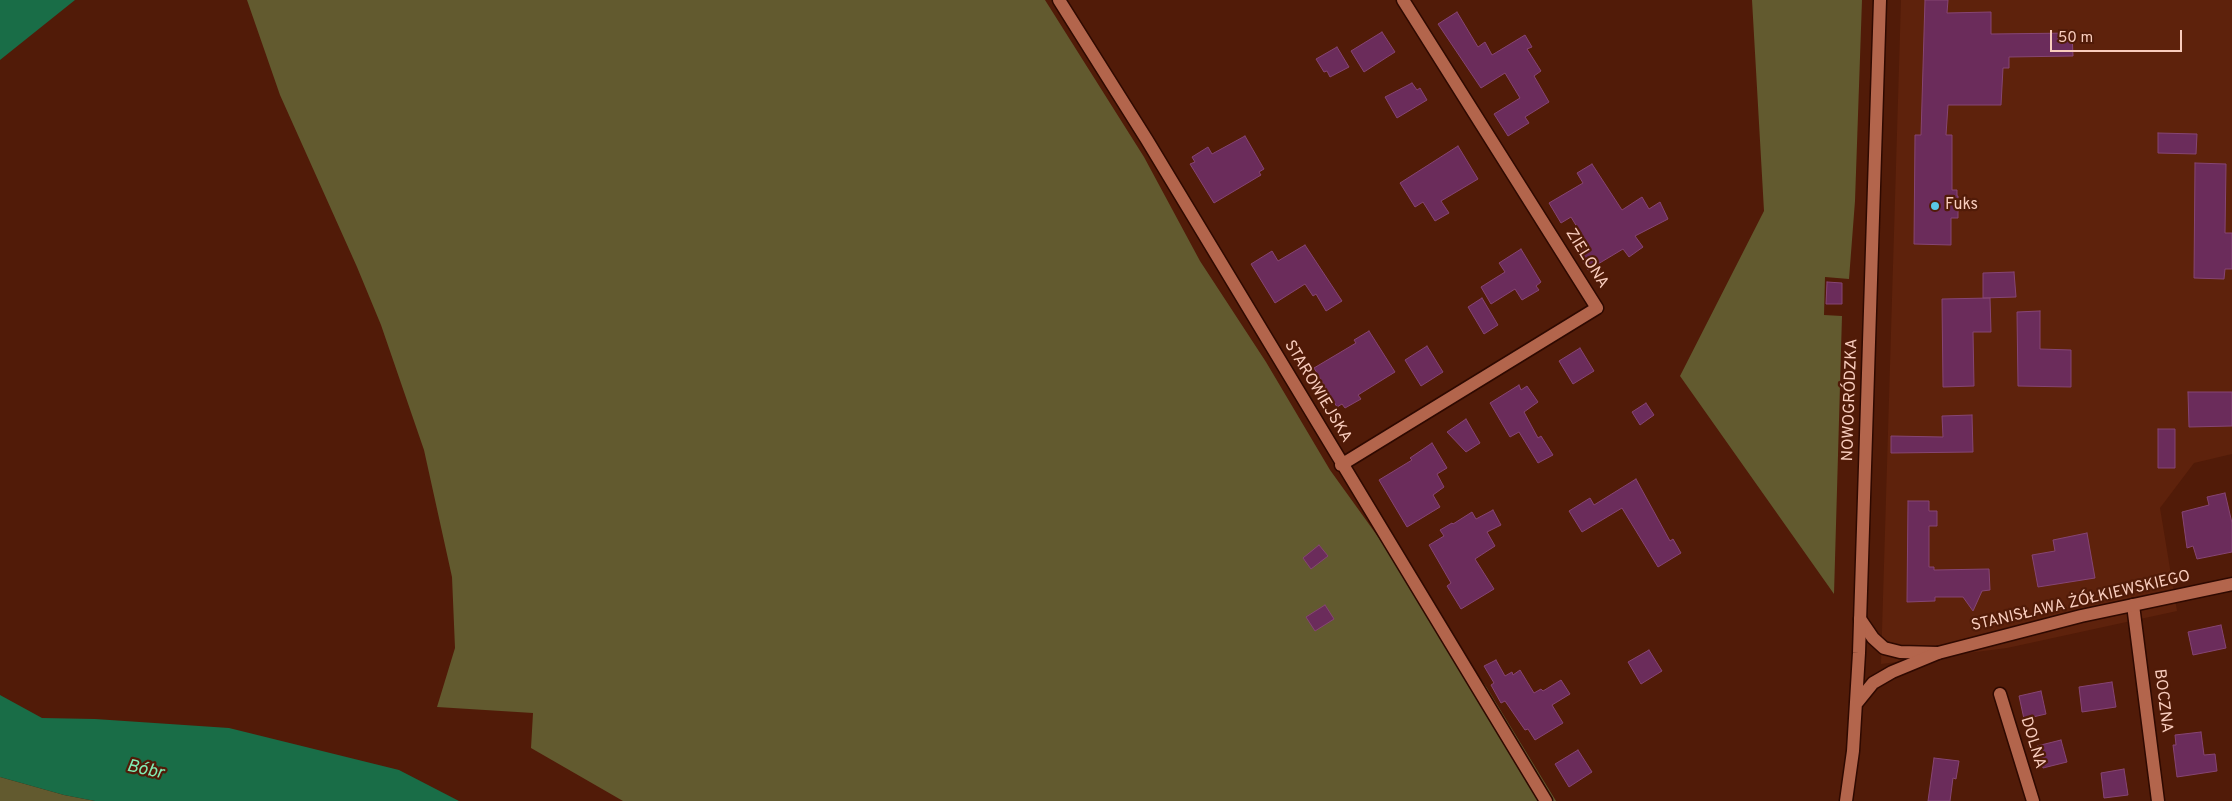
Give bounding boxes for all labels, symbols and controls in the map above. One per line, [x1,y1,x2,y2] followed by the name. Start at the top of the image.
[2052,20,2184,52] scale bar
[2058,29,2093,48] text: 50 m
[1945,196,1978,216] place label: Fuks
[1929,200,1941,212] marker: Fuks
[1560,226,1612,292] street label: ZIELONA
[1279,337,1355,447] street label: STAROWIEJSKA
[1839,338,1863,462] street label: NOWOGRÓDZKA
[1970,567,2192,637] street label: STANISŁAWA ŻÓŁKIEWSKIEGO
[2149,668,2175,734] street label: BOCZNA
[2015,715,2049,771] street label: DOLNA
[124,757,166,785] water label: Bóbr

